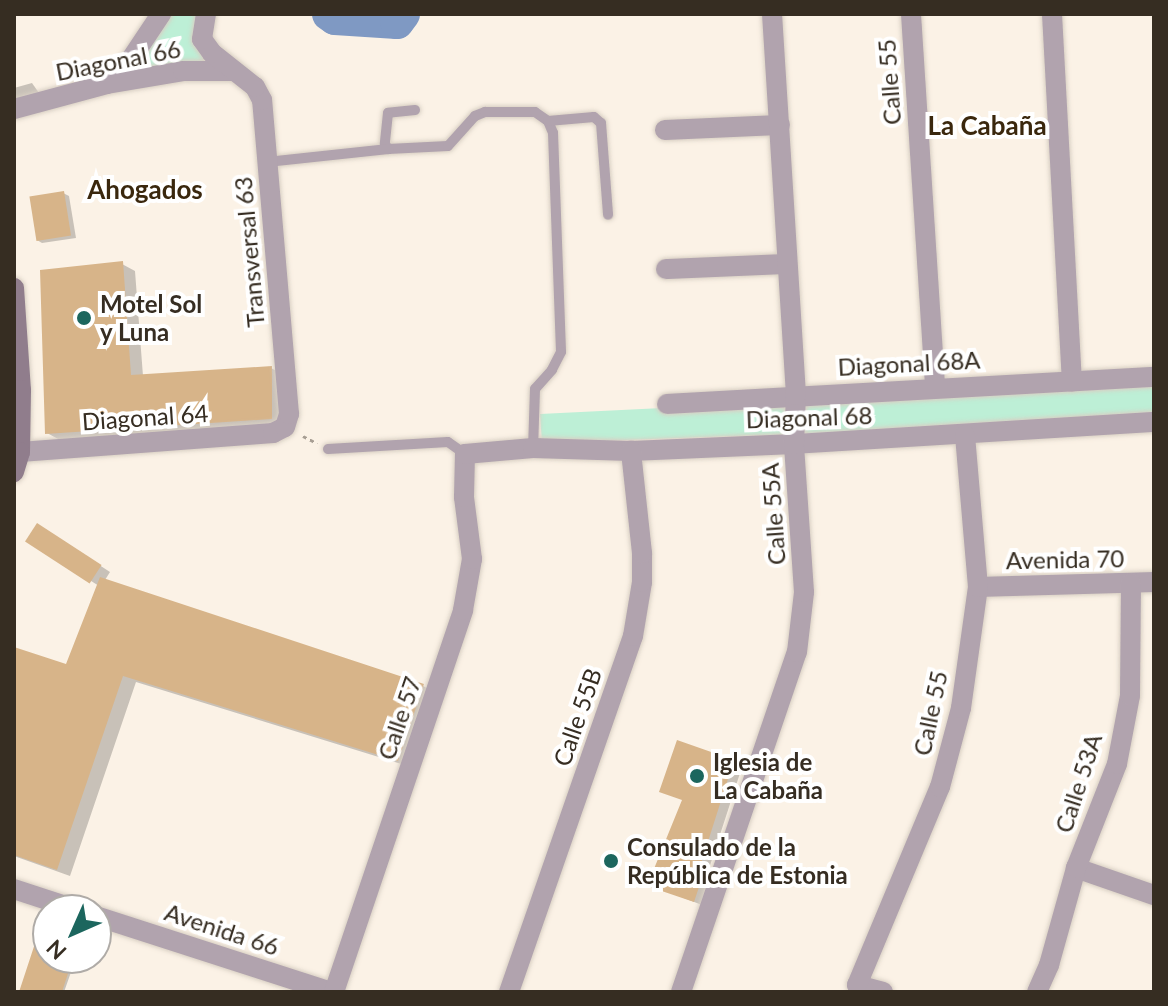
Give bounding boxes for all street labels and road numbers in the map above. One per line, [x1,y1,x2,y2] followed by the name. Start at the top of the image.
[53,34,183,86] street label: Diagonal 66
[872,38,906,126] street label: Calle 55
[228,176,270,328] street label: Transversal 63
[837,345,981,381] street label: Diagonal 68A
[81,398,209,436] street label: Diagonal 64
[745,400,873,434] street label: Diagonal 68
[755,462,791,566] street label: Calle 55A
[1006,544,1124,574] street label: Avenida 70
[547,664,607,770] street label: Calle 55B
[907,668,953,758] street label: Calle 55
[371,673,427,763] street label: Calle 57
[1049,730,1107,836] street label: Calle 53A
[161,897,283,961] street label: Avenida 66

